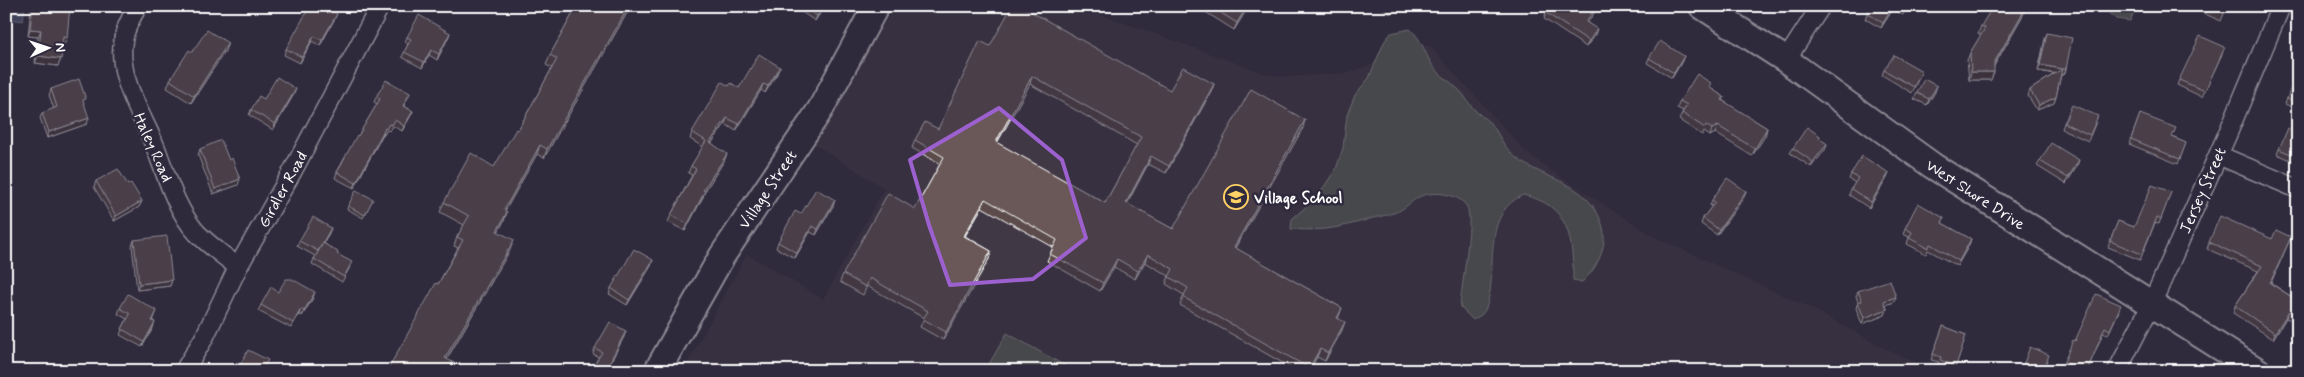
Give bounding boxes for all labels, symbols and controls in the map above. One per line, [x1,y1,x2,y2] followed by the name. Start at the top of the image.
[22,22,72,72] north arrow
[51,42,69,53] text: N
[128,110,177,186] street label: Haley Road
[2175,144,2232,237] street label: Jersey Street
[734,146,802,233] street label: Village Street
[254,148,313,232] street label: Girdler Road
[1921,155,2029,236] street label: West Shore Drive
[1223,184,1249,210] school or university icon: Village School
[1254,188,1342,210] place label: Village School

